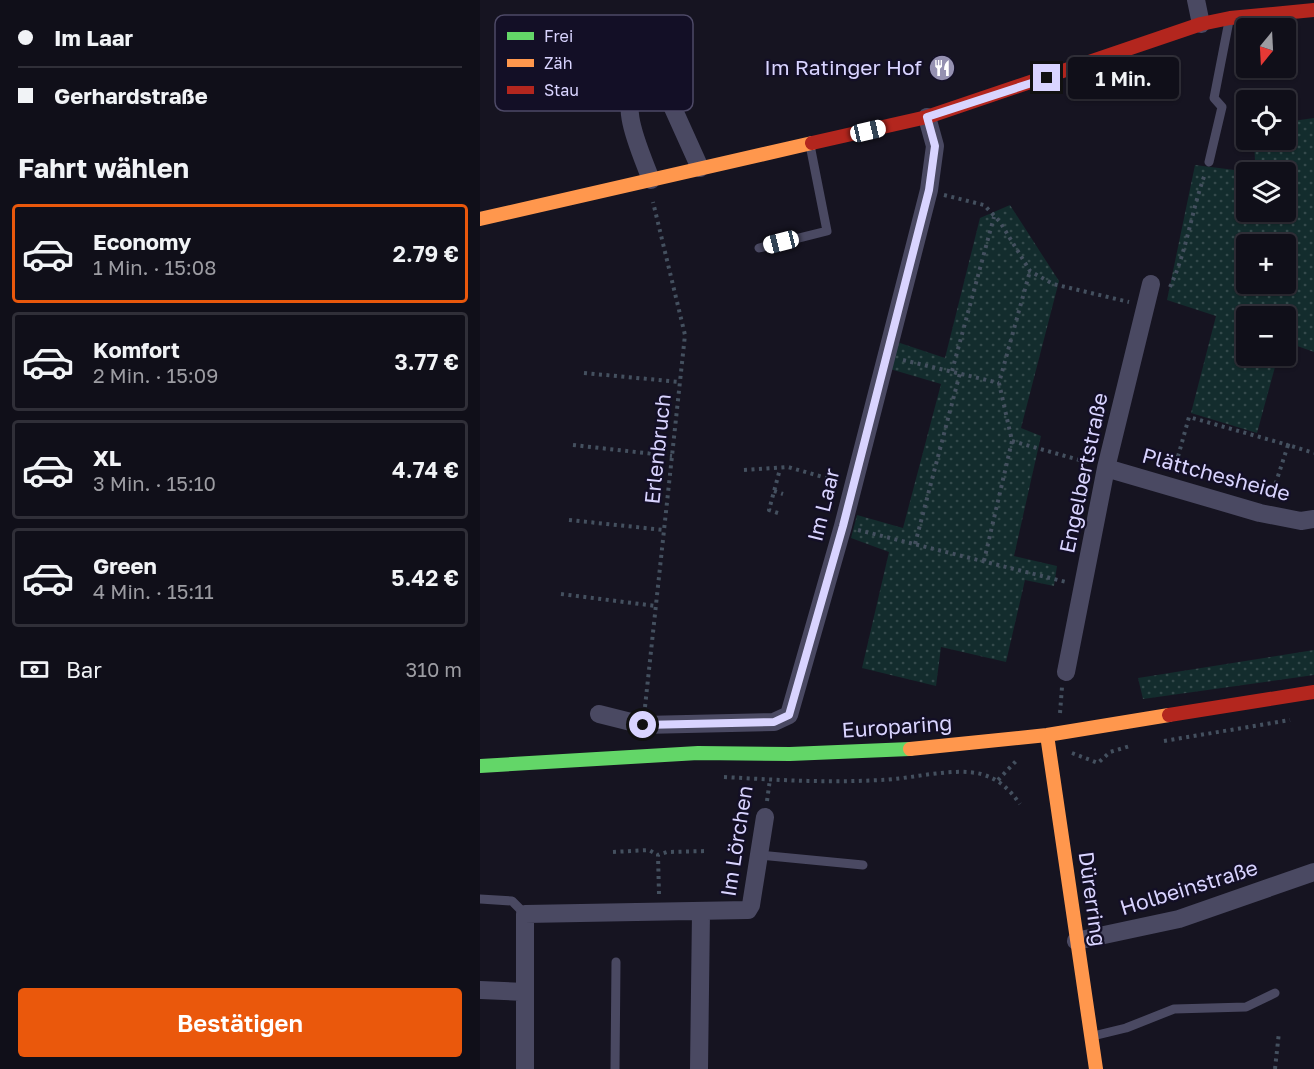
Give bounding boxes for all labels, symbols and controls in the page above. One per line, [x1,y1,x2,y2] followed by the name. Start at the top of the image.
[495,15,693,111] legend
[1236,18,1296,78] north arrow
[1236,18,1296,366] map controls
[54,24,133,51] text: Im Laar
[544,26,573,46] text: Frei
[544,53,572,73] text: Zäh
[927,53,957,83] restaurant icon: Im Ratinger Hof
[764,54,922,80] place label: Im Ratinger Hof
[1068,57,1179,99] callout: 1 Min.
[1033,64,1060,91] route end
[1095,66,1152,90] text: 1 Min.
[544,80,579,100] text: Stau
[54,82,208,109] text: Gerhardstraße
[1236,90,1296,150] button: locate
[848,118,888,144] car
[18,152,189,184] text: Fahrt wählen
[1236,162,1296,222] button: layers
[21,227,75,281] icon: car
[93,228,191,255] text: Economy
[761,229,801,255] car
[1236,234,1296,294] button: +
[393,240,459,267] text: 2.79 €
[93,255,216,279] text: 1 Min. · 15:08
[1236,306,1296,366] button: −
[21,335,75,389] icon: car
[93,336,180,363] text: Komfort
[394,348,459,375] text: 3.77 €
[93,363,218,387] text: 2 Min. · 15:09
[1053,390,1113,555] street label: Engelbertstraße
[638,392,676,505] street label: Erlenbruch
[1139,442,1293,506] street label: Plättchesheide
[21,443,75,497] icon: car
[93,444,121,471] text: XL
[392,456,459,483] text: 4.74 €
[801,465,845,544] street label: Im Laar
[93,471,216,495] text: 3 Min. · 15:10
[21,551,75,605] icon: car
[93,552,157,579] text: Green
[391,564,459,591] text: 5.42 €
[93,579,214,603] text: 4 Min. · 15:11
[18,653,51,686] icon: cash
[66,656,102,683] text: Bar
[406,657,462,681] text: 310 m
[841,709,953,743] street label: Europaring
[629,711,656,738] route start
[714,783,758,898] street label: Im Lörchen
[1073,850,1113,948] street label: Dürerring
[1117,854,1261,920] street label: Holbeinstraße
[18,988,462,1057] button: Bestätigen

